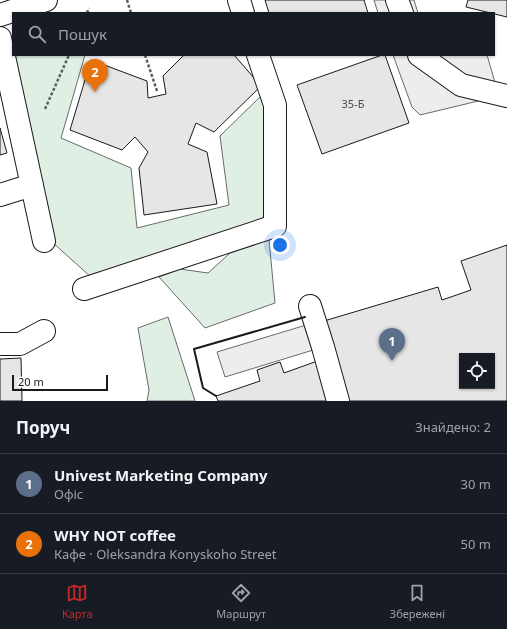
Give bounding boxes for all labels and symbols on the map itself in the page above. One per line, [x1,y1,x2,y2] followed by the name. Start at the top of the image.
[82,59,108,92] pin: 2
[342,96,365,111] house number: 35-Б
[270,235,290,255] your location
[379,328,405,361] pin: 1
[12,373,108,392] scale bar

